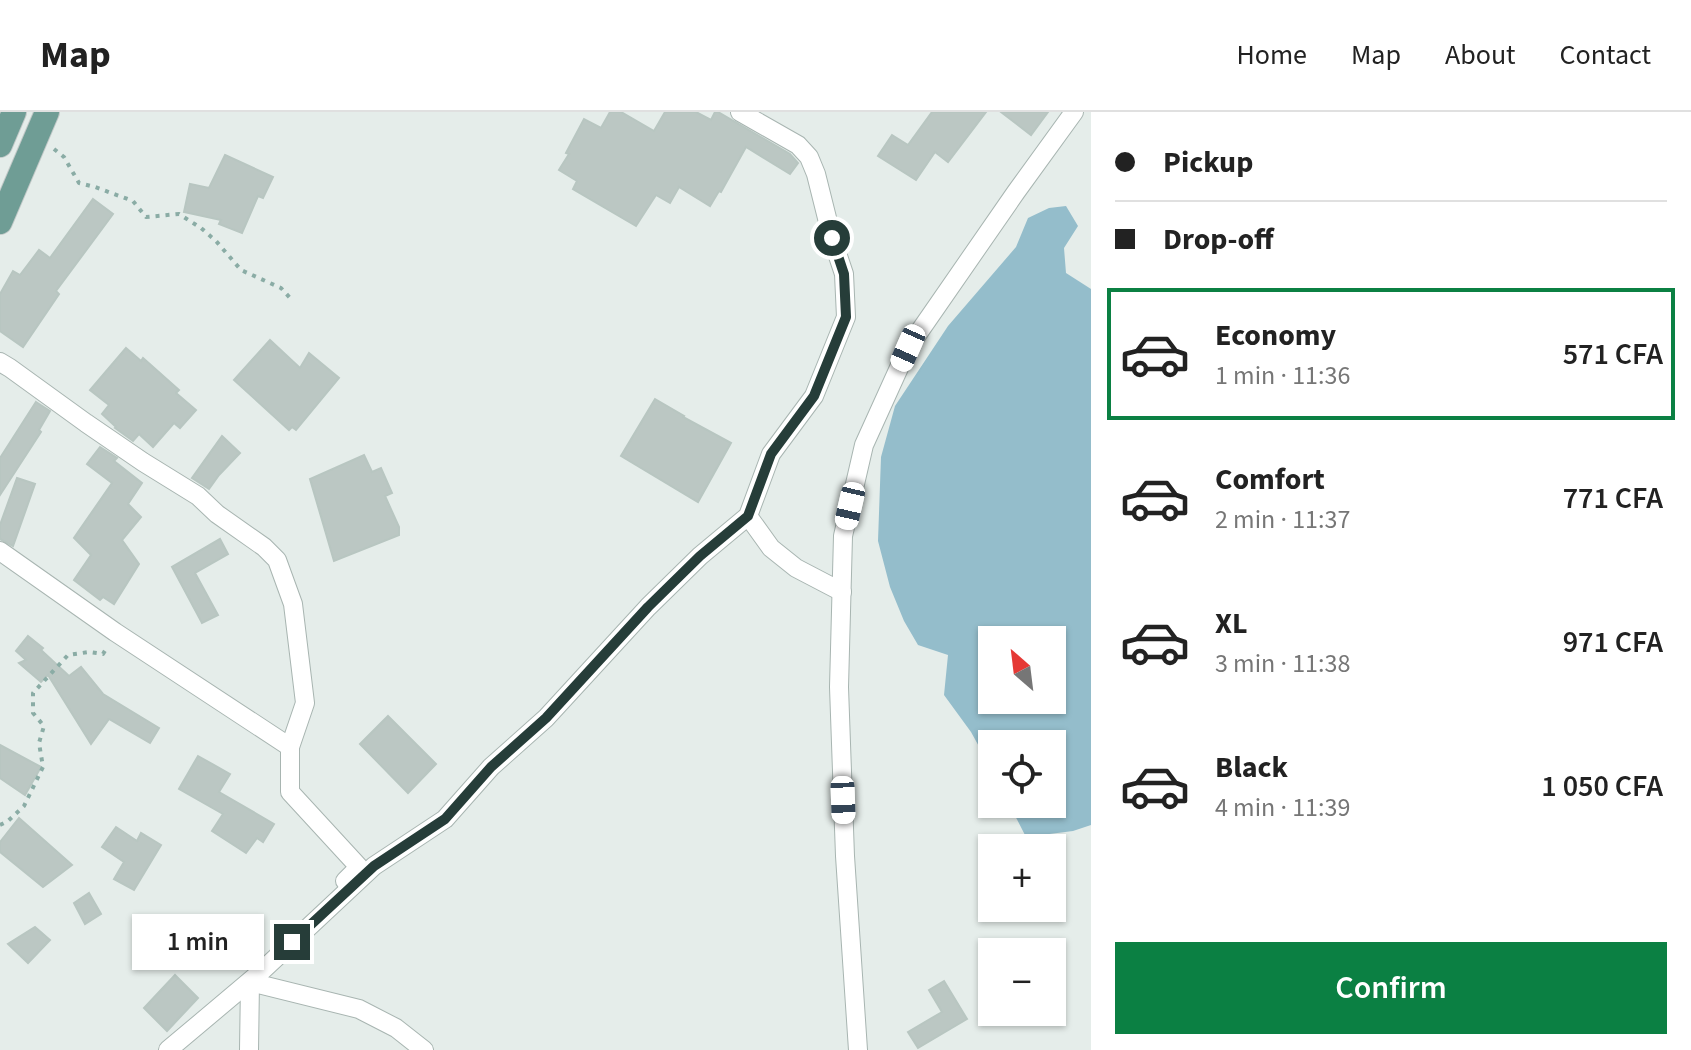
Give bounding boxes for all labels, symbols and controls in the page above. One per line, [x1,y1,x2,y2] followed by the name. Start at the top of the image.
[40,28,111,82] text: Map
[1236,35,1307,75] text: Home
[1351,35,1401,75] text: Map
[1445,35,1516,75] text: About
[1560,35,1651,75] text: Contact
[1163,141,1253,184] text: Pickup
[1163,218,1274,261] text: Drop-off
[814,220,850,256] route start
[1215,314,1336,357] text: Economy
[1119,318,1191,390] icon: car
[887,321,929,375] car
[1563,333,1663,376] text: 571 CFA
[1215,357,1350,394] text: 1 min · 11:36
[1215,458,1325,501] text: Comfort
[1119,462,1191,534] icon: car
[1563,477,1663,520] text: 771 CFA
[833,480,867,532] car
[1215,501,1350,538] text: 2 min · 11:37
[1215,602,1248,645] text: XL
[1119,606,1191,678] icon: car
[1563,621,1663,664] text: 971 CFA
[978,626,1066,714] north arrow
[978,626,1066,1026] map controls
[1215,645,1350,682] text: 3 min · 11:38
[978,730,1066,818] button: locate
[1215,746,1288,789] text: Black
[1119,750,1191,822] icon: car
[1541,765,1663,808] text: 1 050 CFA
[830,776,856,824] car
[1215,789,1350,826] text: 4 min · 11:39
[978,834,1066,922] button: +
[132,914,264,970] callout: 1 min
[167,923,229,960] text: 1 min
[274,924,310,960] route end
[978,938,1066,1026] button: −
[1115,942,1667,1034] button: Confirm

